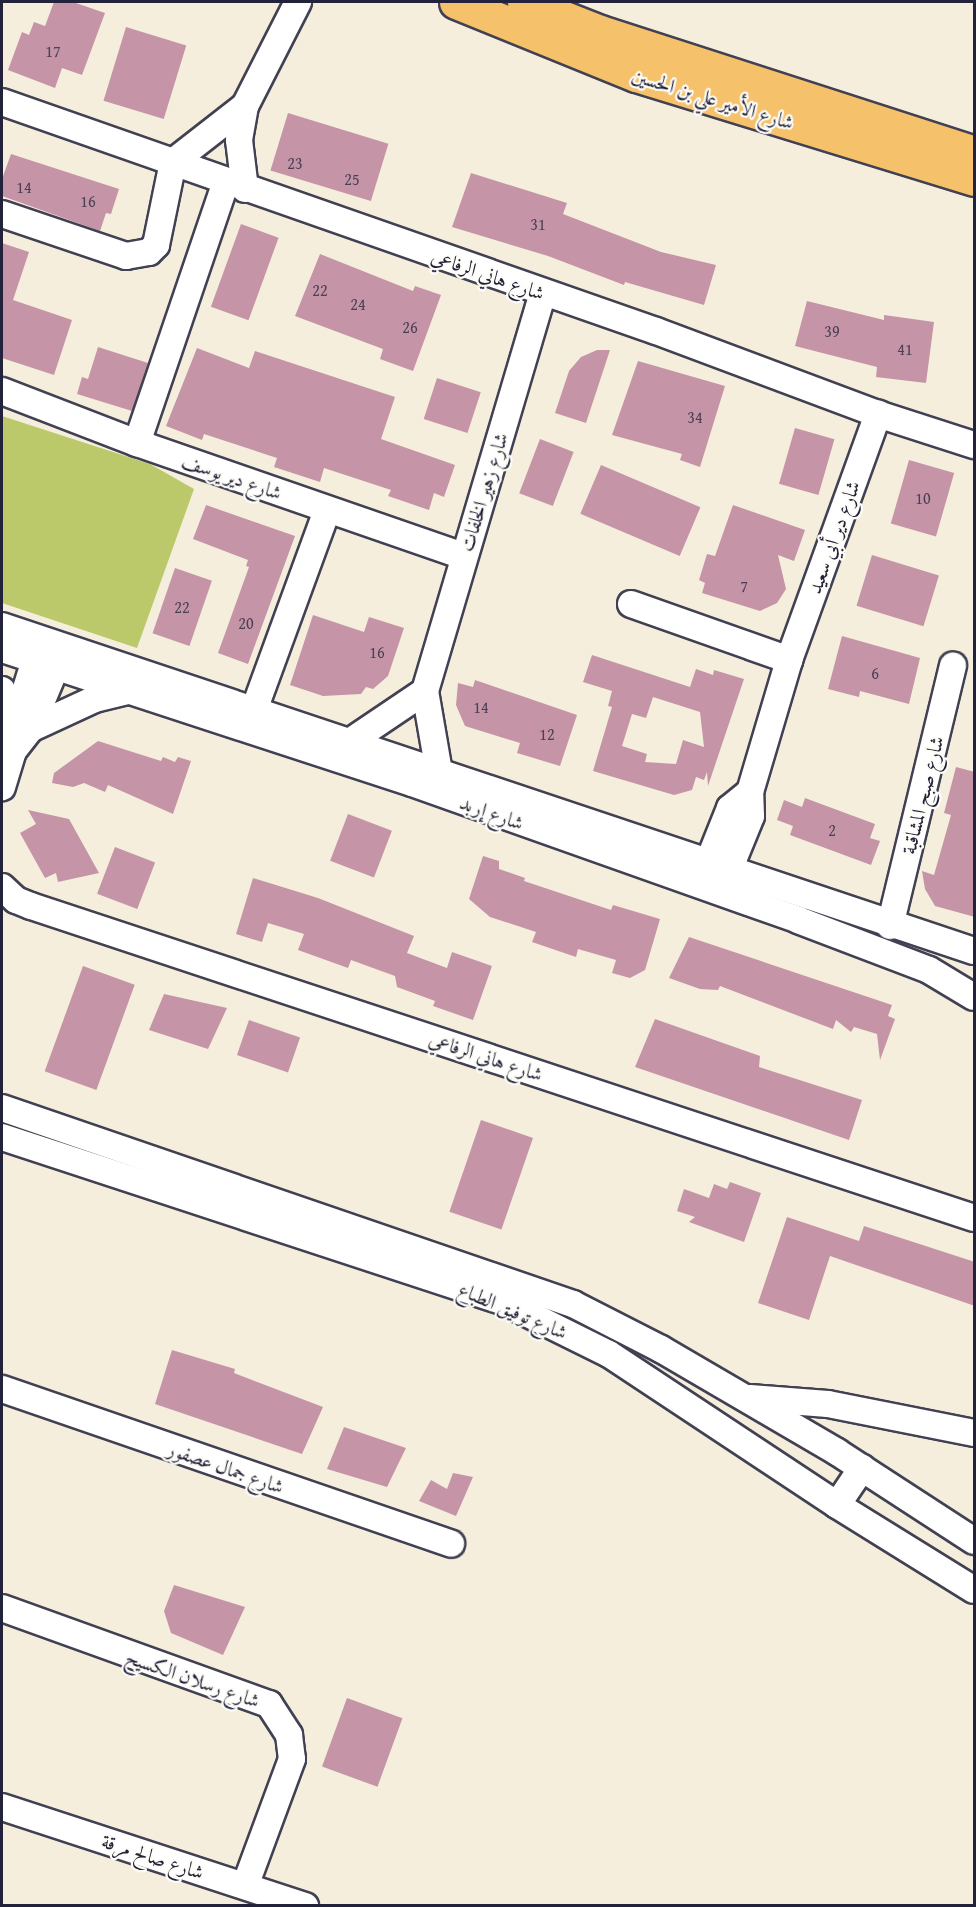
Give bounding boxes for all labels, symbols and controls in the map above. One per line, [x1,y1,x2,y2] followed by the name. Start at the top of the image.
[45,41,61,61] house number: 17
[629,62,797,134] street label: شارع الأمير علي بن الحسين
[287,153,303,173] house number: 23
[344,169,360,189] house number: 25
[16,177,32,197] house number: 14
[80,191,96,211] house number: 16
[530,214,546,234] house number: 31
[428,243,548,305] street label: شارع هاني الرفاعي
[312,280,328,300] house number: 22
[350,294,366,314] house number: 24
[402,317,418,337] house number: 26
[824,321,840,341] house number: 39
[897,339,913,359] house number: 41
[687,407,703,427] house number: 34
[454,430,512,554] street label: شارع زهير الخلفات
[179,448,285,504] street label: شارع دير يوسف
[801,477,865,597] street label: شارع دير أبي سعيد
[915,488,931,508] house number: 10
[740,576,748,596] house number: 7
[174,597,190,617] house number: 22
[238,613,254,633] house number: 20
[369,642,385,662] house number: 16
[871,663,879,683] house number: 6
[473,697,489,717] house number: 14
[539,724,555,744] house number: 12
[896,733,948,857] street label: شارع صبح المشاقبة
[457,789,527,835] street label: شارع إربد
[828,820,836,840] house number: 2
[426,1026,546,1086] street label: شارع هاني الرفاعي
[455,1276,571,1344] street label: شارع توفيق الطباع
[165,1436,287,1498] street label: شارع جمال عصفور
[123,1644,263,1712] street label: شارع رسلان الكسيح
[99,1828,207,1884] street label: شارع صالح مرقة

